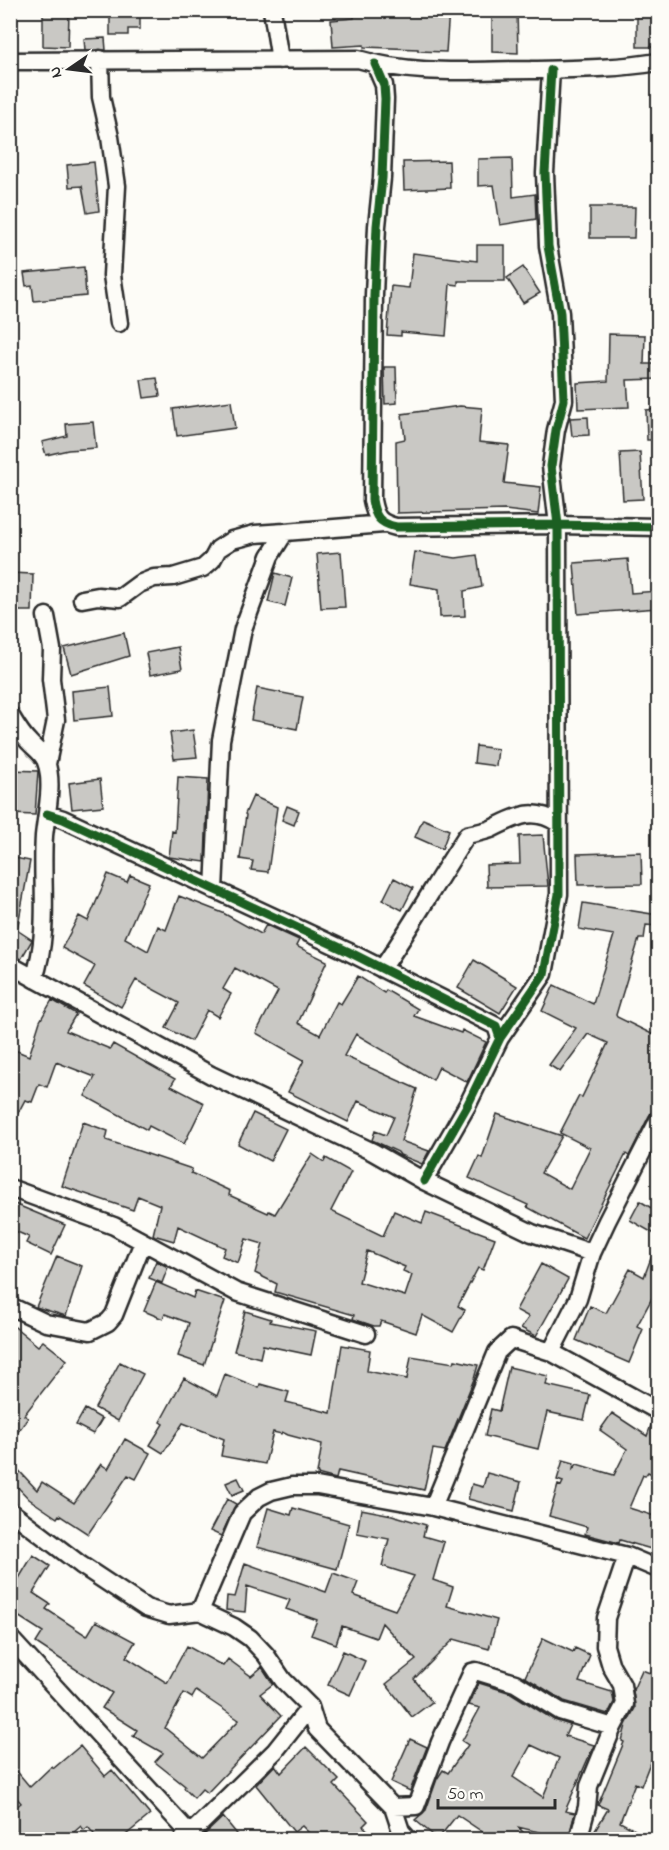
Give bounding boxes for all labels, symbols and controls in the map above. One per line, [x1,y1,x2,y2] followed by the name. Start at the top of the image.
[39,39,99,99] north arrow
[43,64,69,80] text: N
[438,1772,555,1810] scale bar
[447,1782,484,1808] text: 50 m

